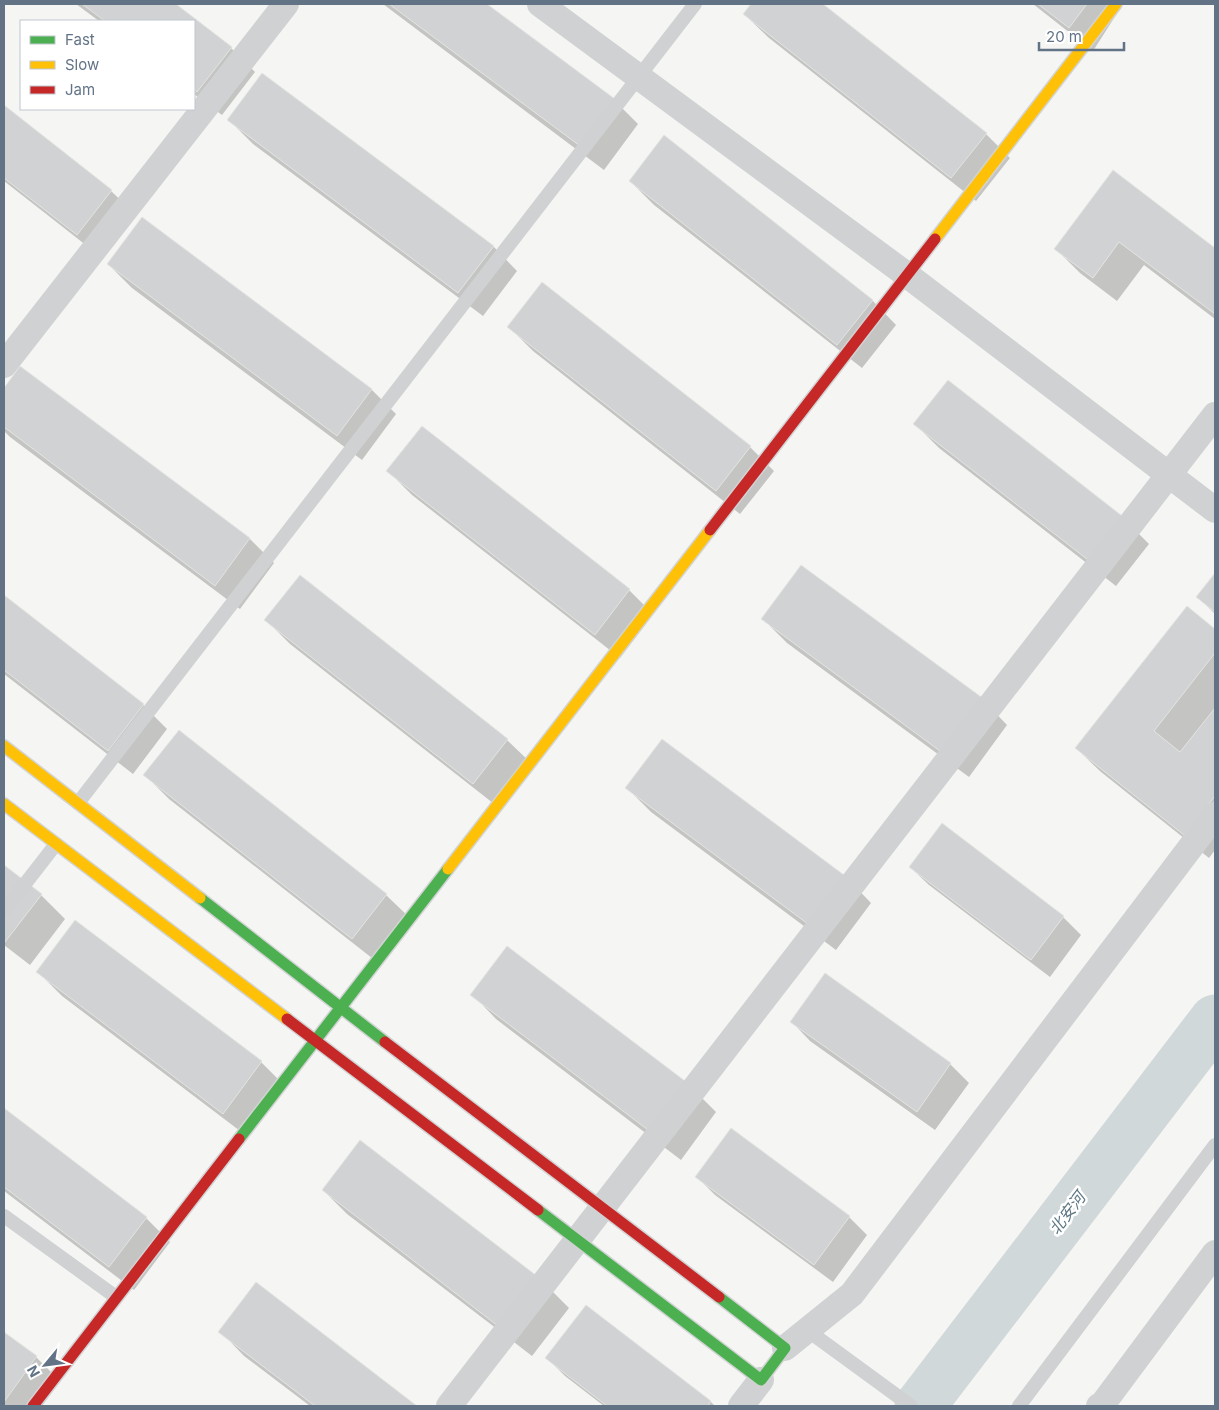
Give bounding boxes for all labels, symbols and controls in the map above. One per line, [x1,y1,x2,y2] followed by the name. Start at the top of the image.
[20,20,195,110] legend
[1039,20,1124,52] scale bar
[1046,27,1082,46] text: 20 m
[65,30,95,49] text: Fast
[65,55,99,74] text: Slow
[65,80,95,99] text: Jam
[1045,1185,1091,1238] water label: 北安河
[20,1340,70,1390] north arrow
[23,1363,43,1380] text: N

